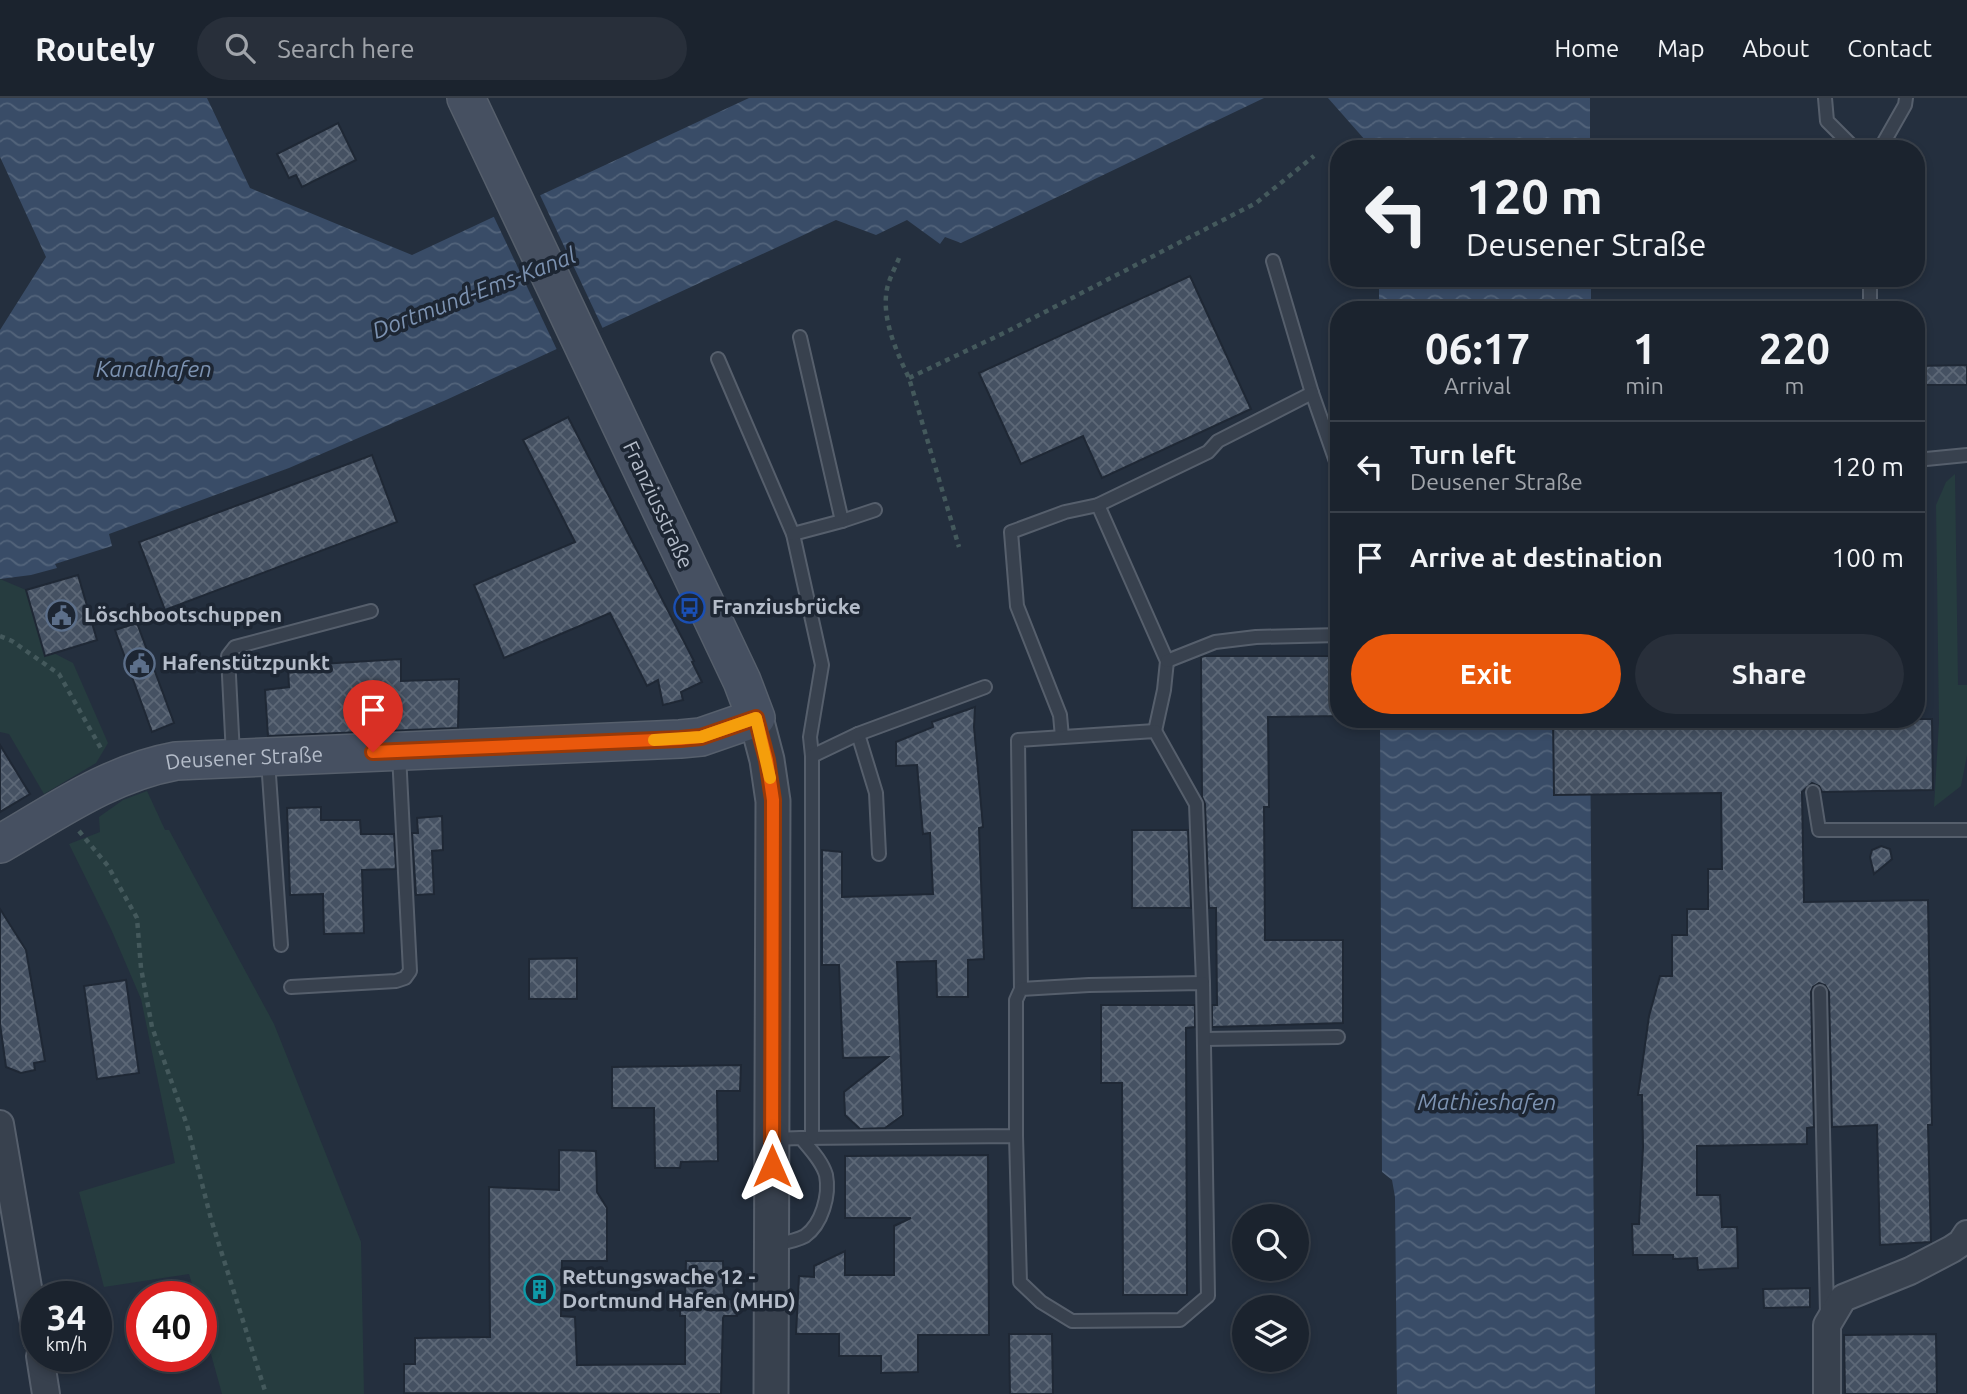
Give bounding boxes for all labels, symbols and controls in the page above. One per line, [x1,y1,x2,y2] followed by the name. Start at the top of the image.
[197,17,687,80] search box
[221,29,259,67] icon: search
[35,30,155,67] text: Routely
[277,34,415,63] text: Search here
[1554,35,1619,62] text: Home
[1657,35,1704,62] text: Map
[1742,35,1809,62] text: About
[1847,35,1932,62] text: Contact
[1351,168,1442,259] icon: left
[1466,168,1603,223] text: 120 m
[1466,226,1706,262] text: Deusener Straße
[369,242,580,343] water label: Dortmund-Ems-Kanal
[1425,325,1530,372] text: 06:17
[1633,325,1656,372] text: 1
[1759,325,1830,372] text: 220
[96,356,212,382] water label: Kanalhafen
[1444,373,1511,398] text: Arrival
[1625,373,1664,398] text: min
[1784,373,1804,398] text: m
[619,437,699,572] street label: Franziusstraße
[1410,440,1516,469] text: Turn left
[1351,448,1389,486] icon: left
[1832,452,1904,481] text: 120 m
[1410,469,1583,494] text: Deusener Straße
[1351,539,1389,577] icon: arrive
[1410,543,1663,572] text: Arrive at destination
[1832,543,1904,572] text: 100 m
[672,590,706,624] bus stop icon: Franziusbrücke
[712,594,861,618] place label: Franziusbrücke
[44,598,78,632] public building icon: Löschbootschuppen
[84,602,282,626] place label: Löschbootschuppen
[1351,634,1621,714] button: Exit
[1635,634,1904,714] button: Share
[122,646,156,680] public building icon: Hafenstützpunkt
[162,650,330,674] place label: Hafenstützpunkt
[343,680,403,752] pin
[354,691,392,729] icon: arrive
[163,742,324,774] street label: Deusener Straße
[1418,1089,1556,1115] water label: Mathieshafen
[735,1129,809,1203] position arrow
[1232,1204,1309,1372] map controls
[1232,1204,1309,1281] button: search
[562,1264,796,1312] place label: Rettungswache 12 - Dortmund Hafen (MHD)
[522,1272,556,1306] building icon: Rettungswache 12 - Dortmund Hafen (MHD)
[126,1281,217,1372] speed limit sign: 40
[1232,1295,1309,1372] button: layers
[47,1297,86,1337] text: 34
[46,1334,87,1354] text: km/h

